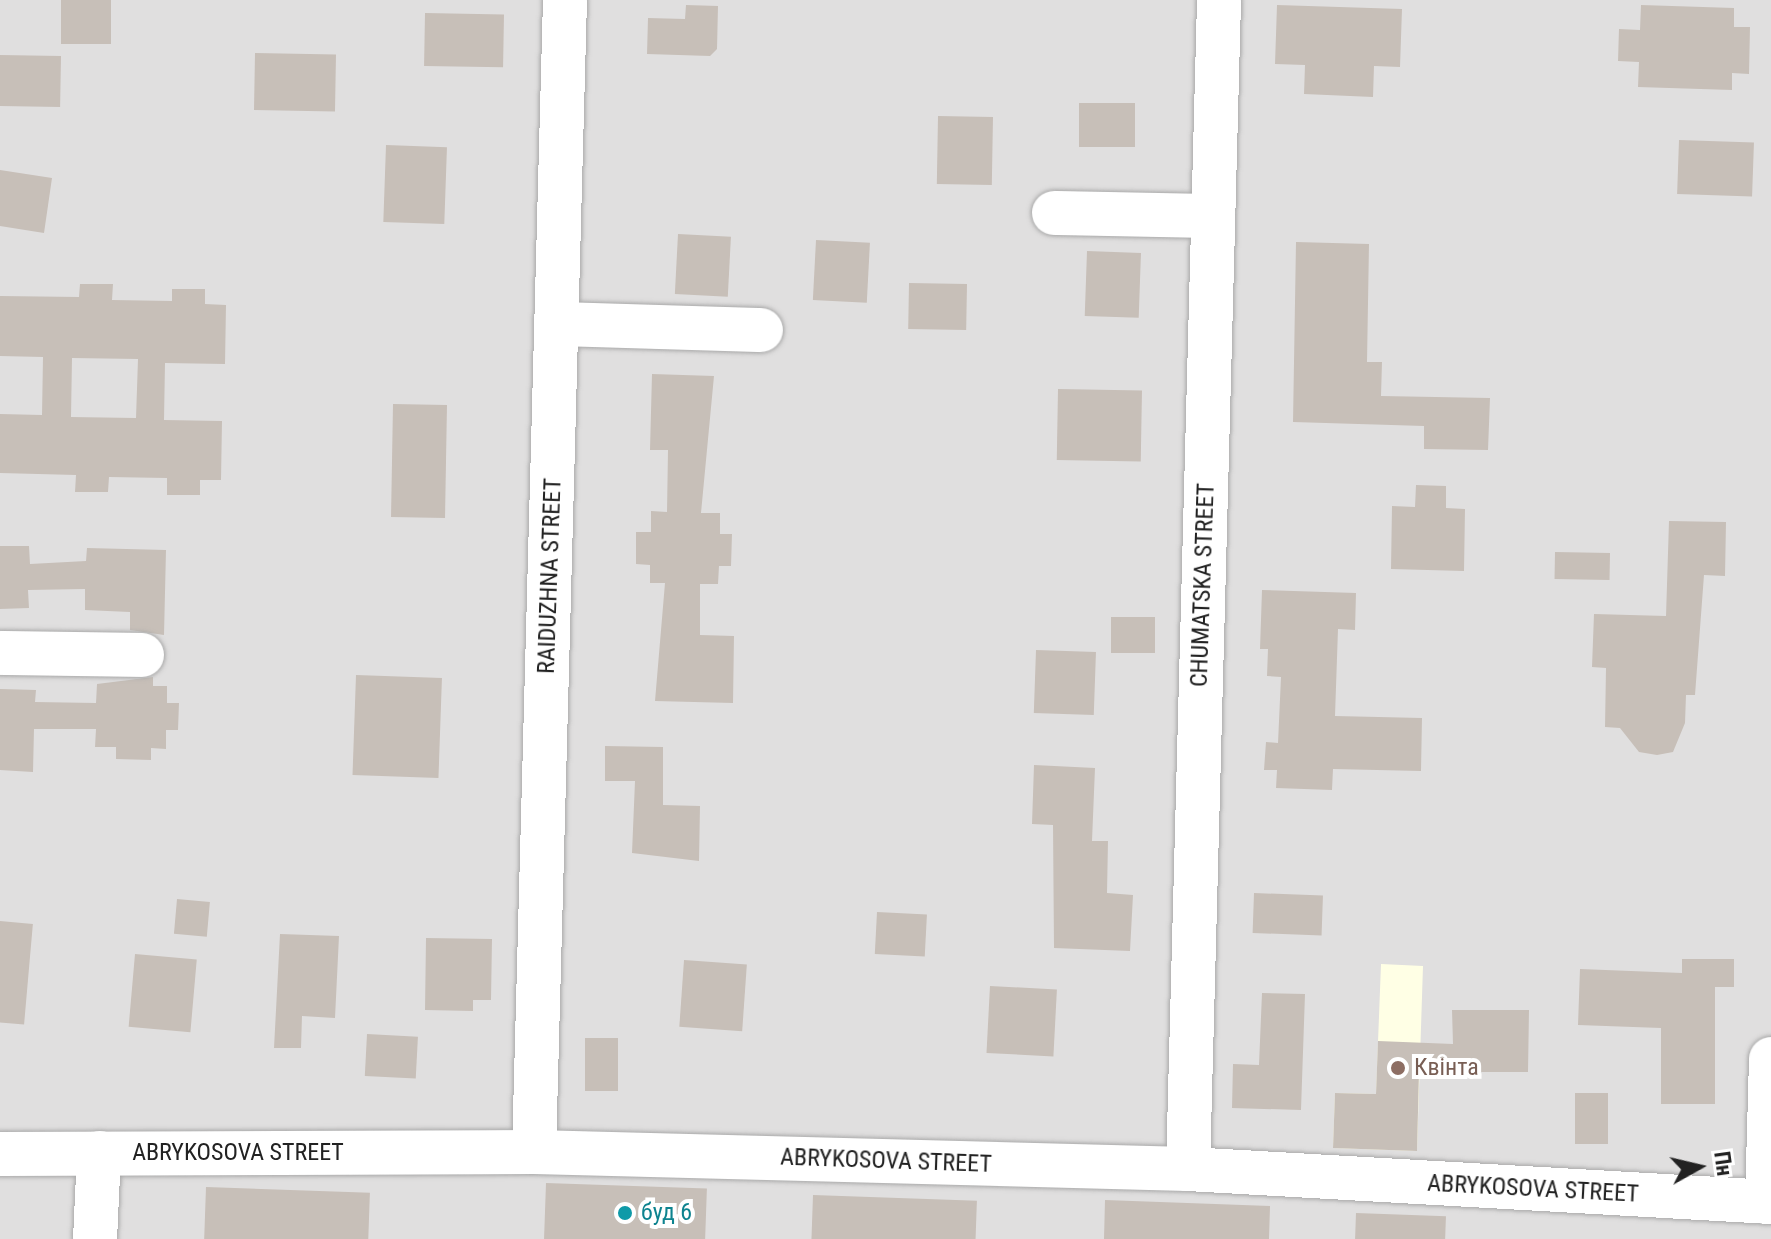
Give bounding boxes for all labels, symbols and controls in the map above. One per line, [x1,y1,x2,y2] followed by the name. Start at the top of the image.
[532,478,568,674] street label: RAIDUZHNA STREET
[1185,483,1221,687] street label: CHUMATSKA STREET
[1414,1054,1479,1082] place label: Квінта
[1389,1059,1407,1077] marker: Квінта
[1659,1127,1739,1207] north arrow
[132,1139,344,1167] street label: ABRYKOSOVA STREET
[780,1143,992,1179] street label: ABRYKOSOVA STREET
[1709,1150,1737,1177] text: Пн
[1427,1169,1639,1209] street label: ABRYKOSOVA STREET
[641,1199,692,1227] place label: буд 6
[616,1204,634,1222] marker: буд 6

